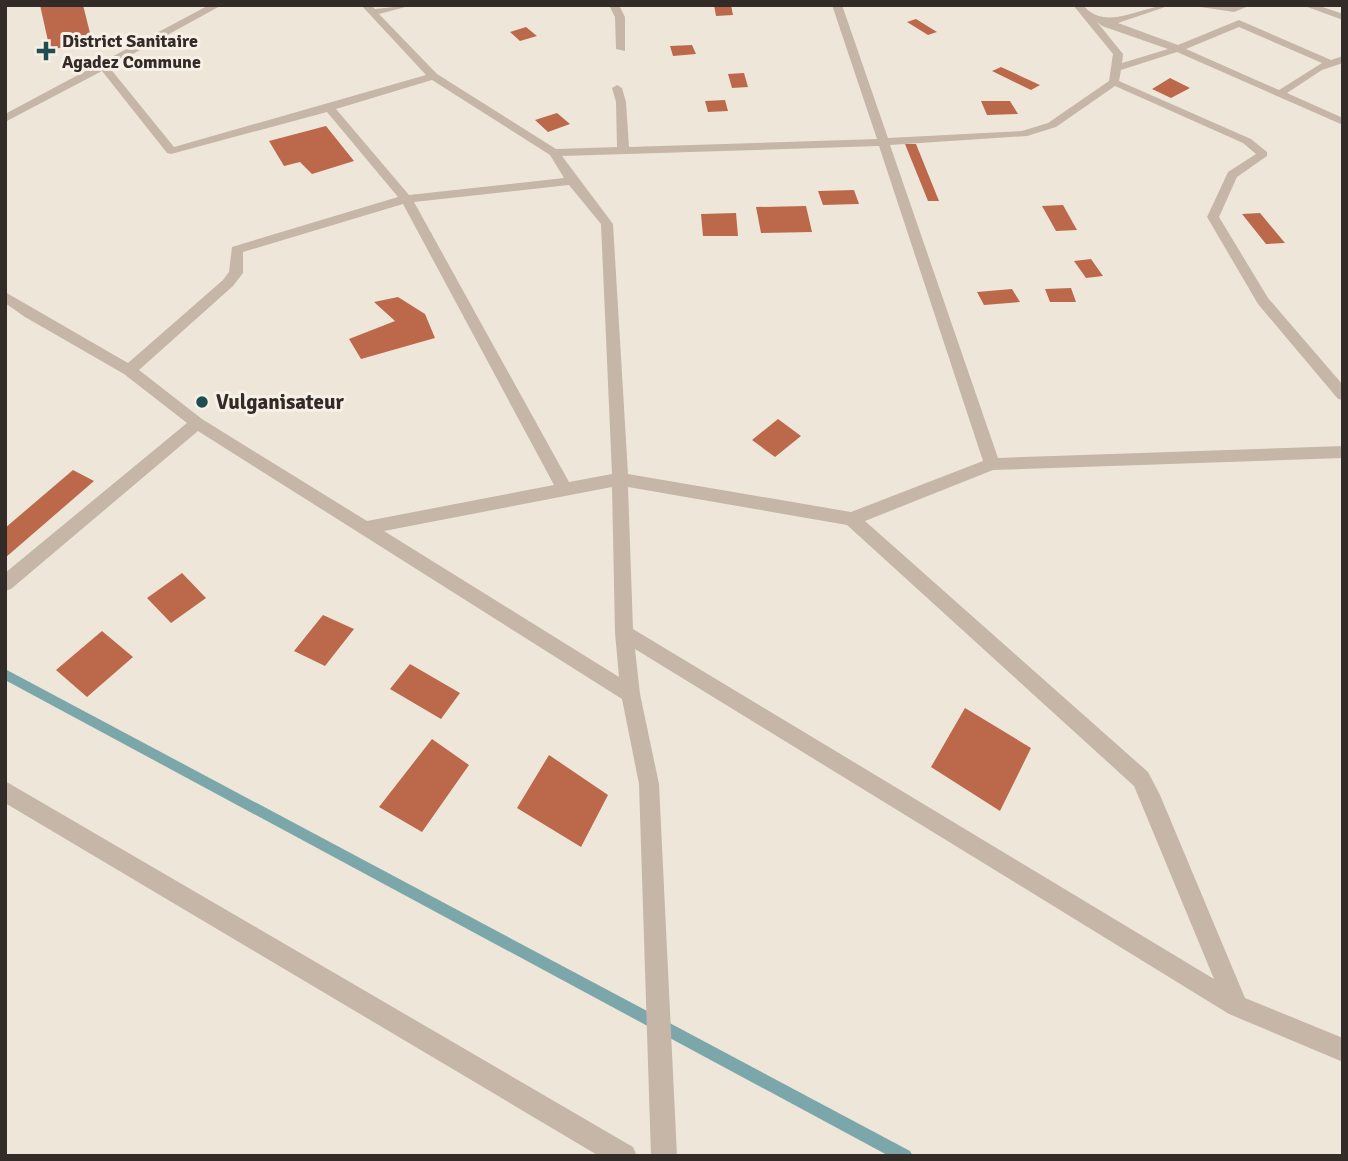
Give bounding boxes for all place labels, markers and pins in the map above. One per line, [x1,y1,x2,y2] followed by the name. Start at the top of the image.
[62,30,201,73] place label: District Sanitaire Agadez Commune
[36,41,56,61] marker: District Sanitaire Agadez Commune
[216,389,345,415] place label: Vulganisateur
[194,394,210,410] marker: Vulganisateur

